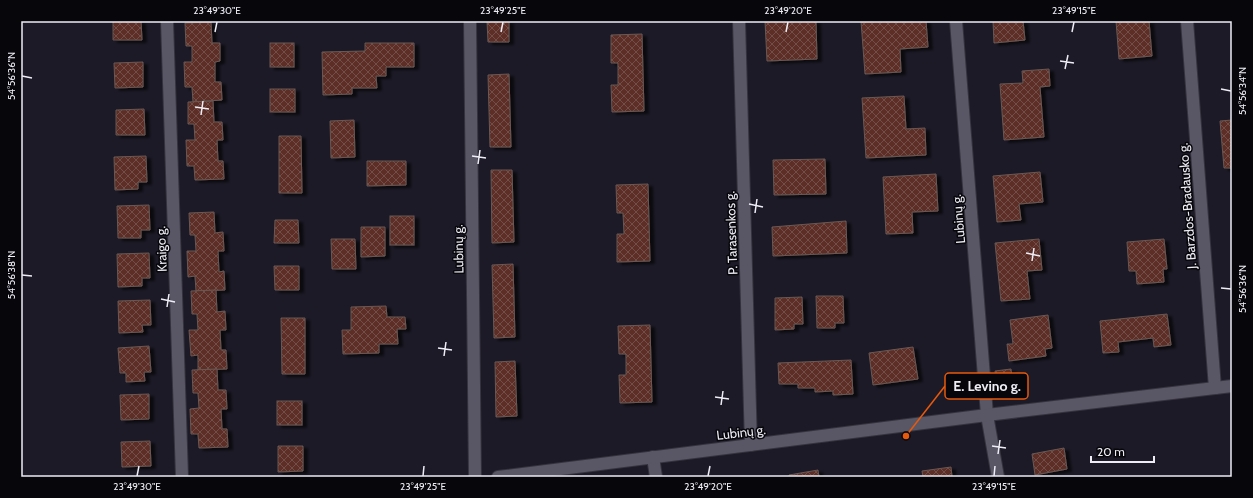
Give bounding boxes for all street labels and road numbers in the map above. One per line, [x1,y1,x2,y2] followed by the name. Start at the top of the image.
[1175,142,1199,271] street label: J. Barzdos-Bradausko g.
[722,190,740,275] street label: P. Tarasenkos g.
[948,193,968,244] street label: Lubinų g.
[450,224,466,274] street label: Lubinų g.
[152,225,170,272] street label: Kraigo g.
[716,421,767,443] street label: Lubinų g.

